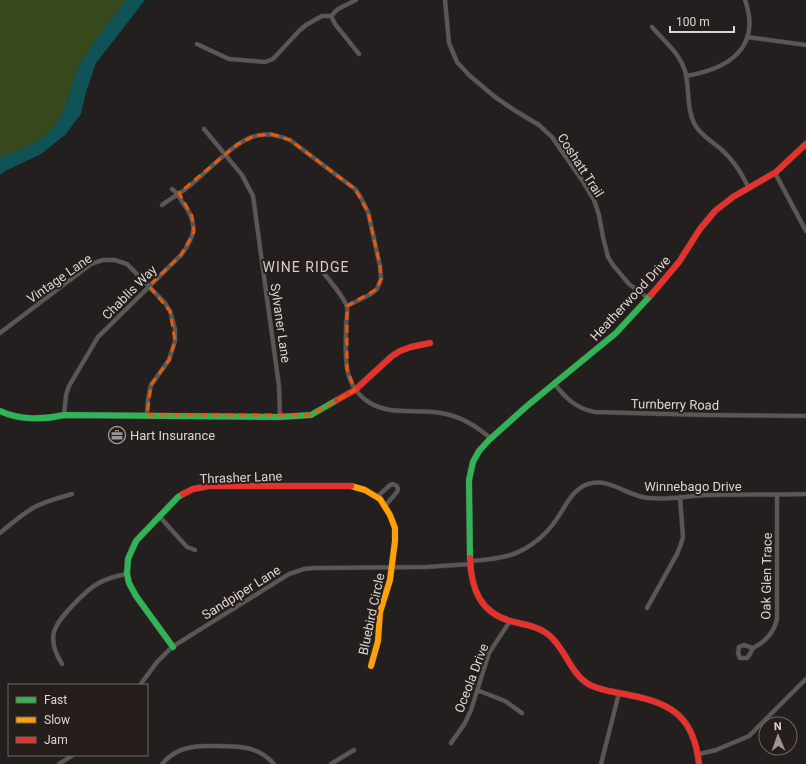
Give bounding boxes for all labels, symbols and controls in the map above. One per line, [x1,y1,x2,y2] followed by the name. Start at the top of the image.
[670,8,734,34] scale bar
[676,15,710,29] text: 100 m
[554,131,607,200] street label: Coshatt Trail
[24,251,95,306] street label: Vintage Lane
[587,253,674,344] street label: Heatherwood Drive
[263,259,349,275] district label: WINE RIDGE
[99,262,160,323] street label: Chablis Way
[268,282,294,364] street label: Sylvaner Lane
[631,396,719,413] street label: Turnberry Road
[107,425,127,445] office icon: Hart Insurance
[130,428,215,443] place label: Hart Insurance
[199,469,283,486] street label: Thrasher Lane
[644,479,742,494] street label: Winnebago Drive
[758,532,775,620] street label: Oak Glen Trace
[199,562,283,623] street label: Sandpiper Lane
[355,572,388,656] street label: Bluebird Circle
[451,641,492,715] street label: Oceola Drive
[8,684,148,756] legend
[44,693,67,707] text: Fast
[44,713,70,727] text: Slow
[758,716,798,756] north arrow
[774,720,782,733] text: N
[44,733,68,747] text: Jam

